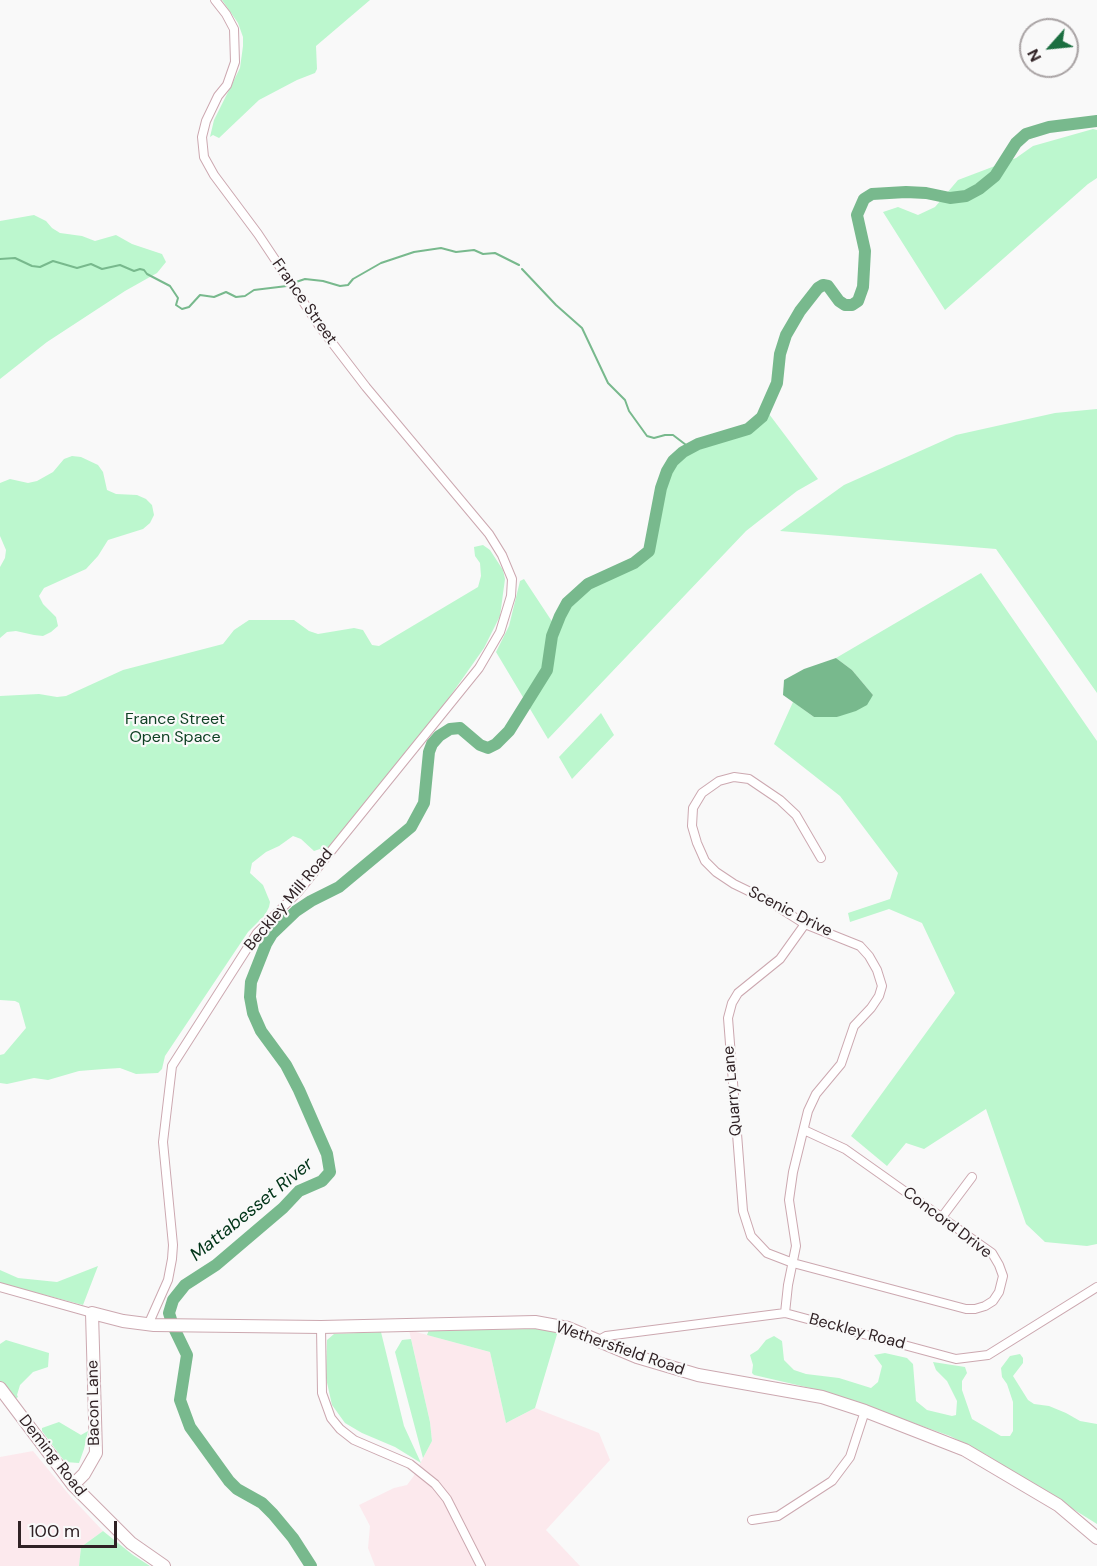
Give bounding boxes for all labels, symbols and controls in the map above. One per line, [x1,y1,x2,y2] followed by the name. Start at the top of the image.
[1019,18,1079,78] north arrow
[1022,46,1046,65] text: N
[267,255,341,349] street label: France Street
[125,710,225,748] park label: France Street Open Space
[241,845,337,955] street label: Beckley Mill Road
[745,883,835,941] street label: Scenic Drive
[719,1045,747,1137] street label: Quarry Lane
[186,1154,318,1266] water label: Mattabesset River
[899,1183,995,1263] street label: Concord Drive
[807,1310,907,1354] street label: Beckley Road
[553,1318,687,1380] street label: Wethersfield Road
[84,1360,104,1446] street label: Bacon Lane
[14,1412,90,1500] street label: Deming Road
[21,1509,120,1547] scale bar
[29,1519,80,1543] text: 100 m

